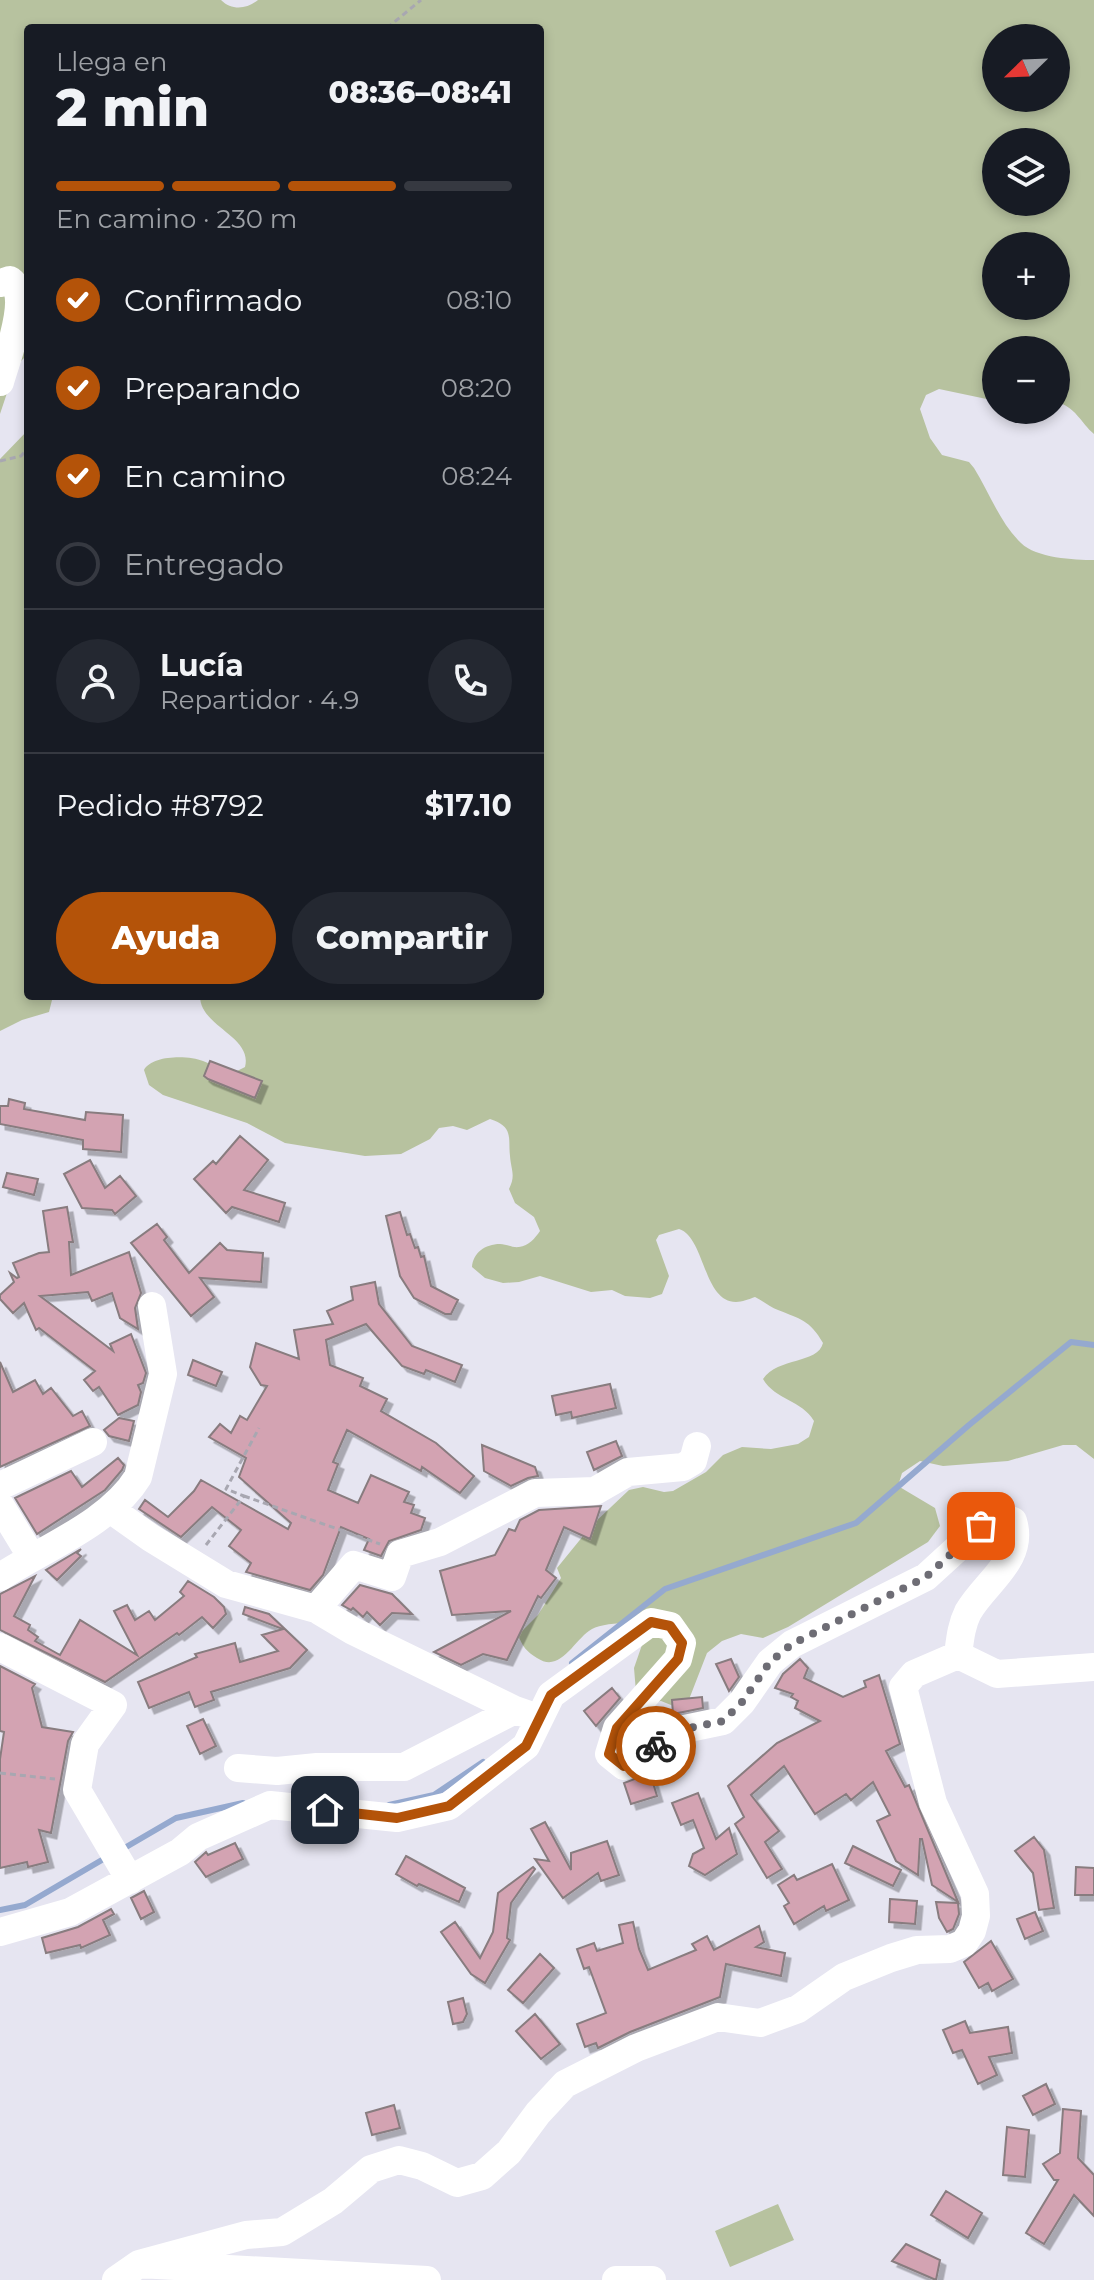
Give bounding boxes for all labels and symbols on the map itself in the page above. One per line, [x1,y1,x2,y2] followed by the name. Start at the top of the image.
[982,24,1070,112] north arrow
[947,1492,1015,1560] pin
[616,1706,696,1786] courier
[291,1776,359,1844] pin

